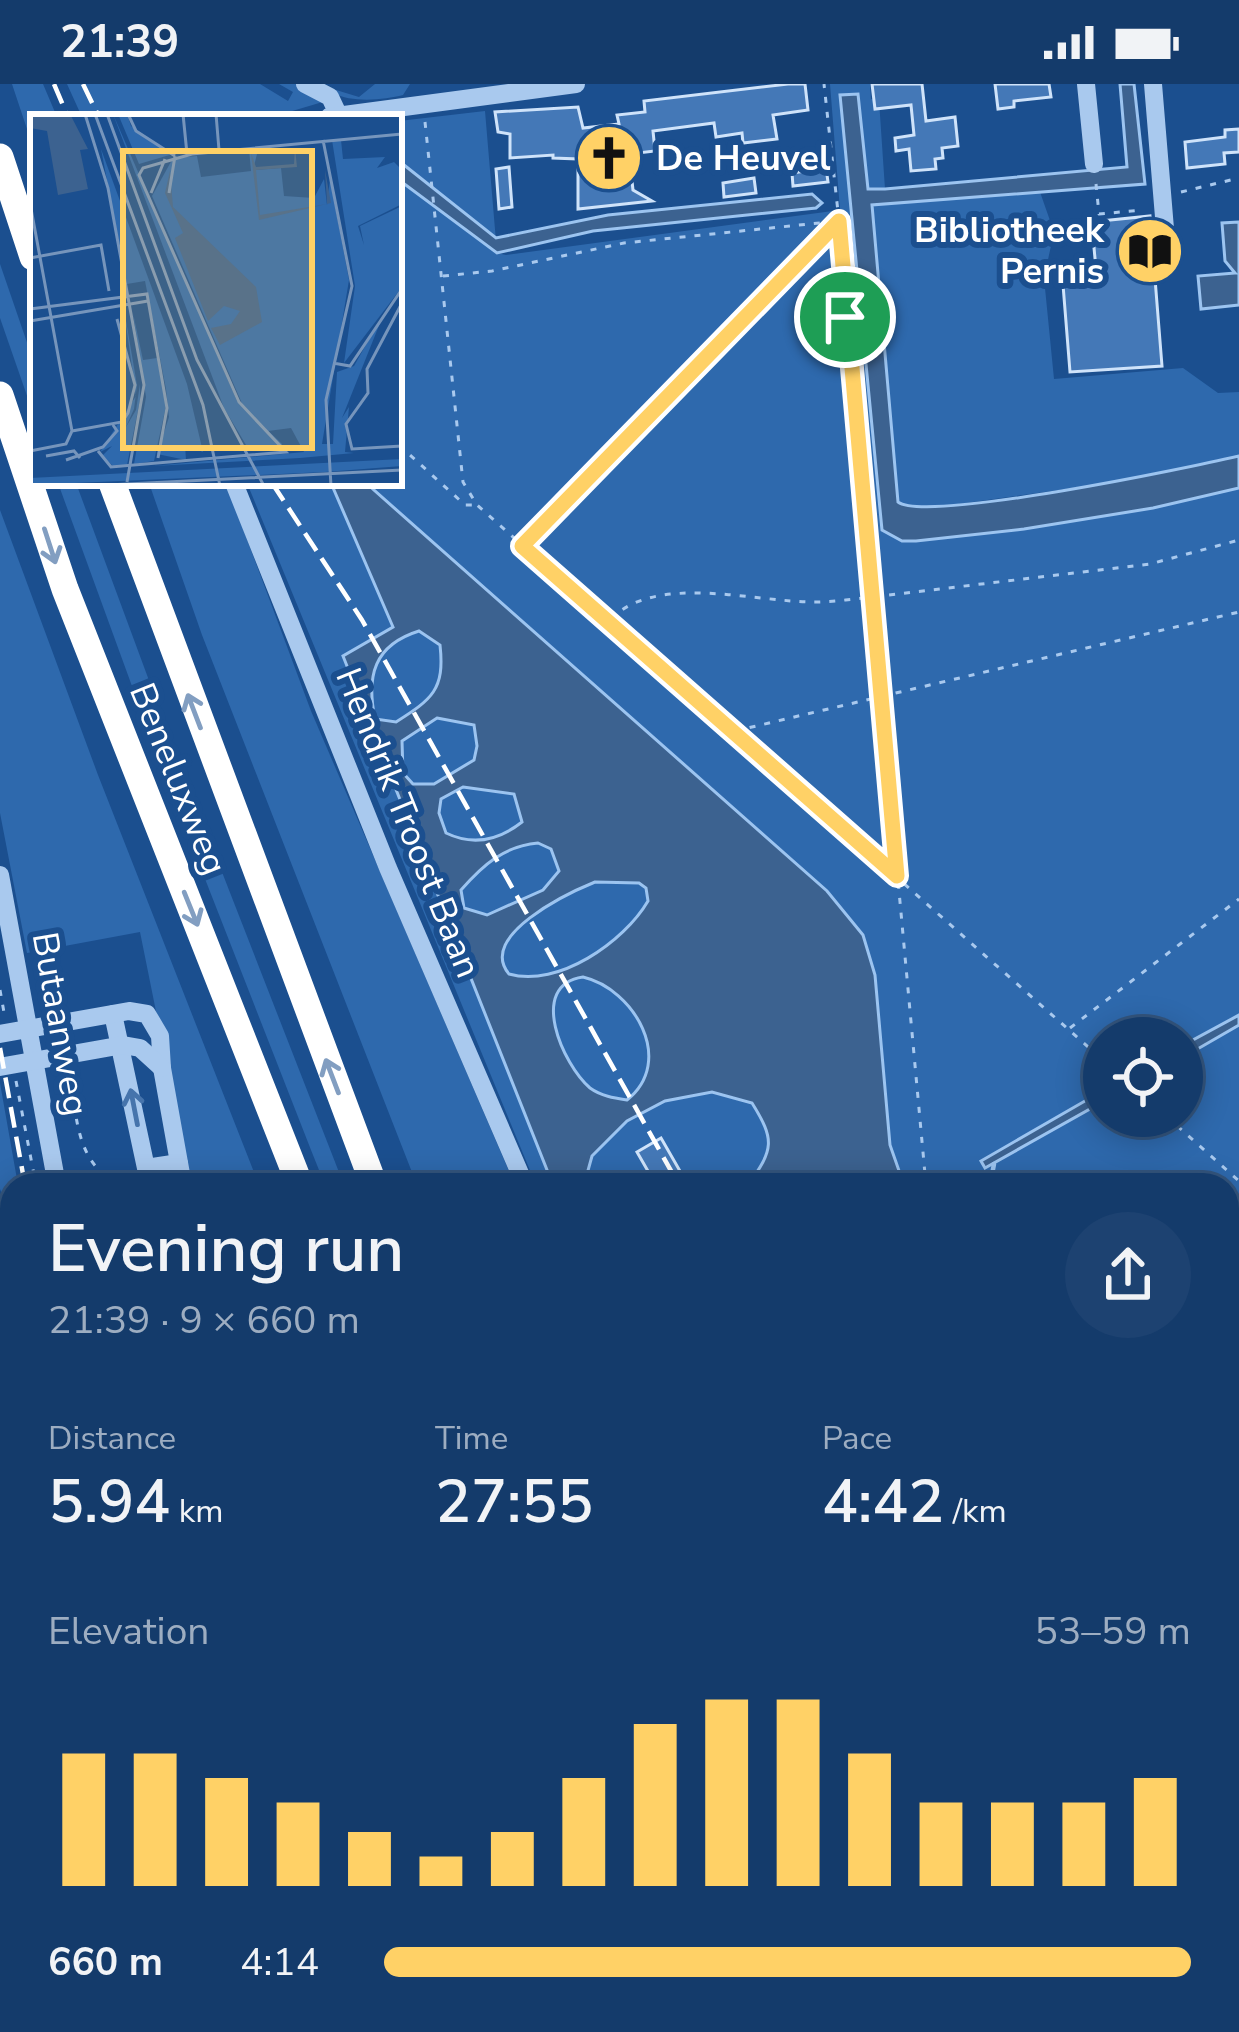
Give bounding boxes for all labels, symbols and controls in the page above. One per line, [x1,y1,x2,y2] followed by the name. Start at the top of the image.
[60,12,179,73] text: 21:39
[30,114,402,486] inset map
[574,123,644,193] church icon: De Heuvel
[656,134,831,183] place label: De Heuvel
[914,206,1105,296] place label: Bibliotheek Pernis
[1115,216,1185,286] library icon: Bibliotheek Pernis
[794,266,896,368] pin
[812,284,878,350] icon: arrive
[41,526,63,564] one-way arrow
[323,661,493,985] street label: Hendrik Troost Baan
[117,676,239,882] street label: Beneluxweg
[182,693,203,730] one-way arrow
[182,890,203,927] one-way arrow
[20,928,100,1120] street label: Butaanweg
[1083,1017,1203,1137] map controls
[1083,1017,1203,1137] button: locate
[320,1058,342,1095] one-way arrow
[122,1088,144,1127] one-way arrow
[48,1204,404,1294] text: Evening run
[1065,1212,1191,1338] button: share
[48,1294,360,1347] text: 21:39 · 9 × 660 m
[48,1416,176,1461] text: Distance
[435,1416,508,1461] text: Time
[822,1416,892,1461] text: Pace
[48,1461,170,1543] text: 5.94
[435,1461,593,1543] text: 27:55
[822,1461,944,1543] text: 4:42
[170,1489,223,1534] text: km
[944,1489,1007,1534] text: /km
[48,1605,209,1658] text: Elevation
[1034,1605,1191,1658] text: 53–59 m
[48,1936,163,1989] text: 660 m
[240,1936,319,1989] text: 4:14

